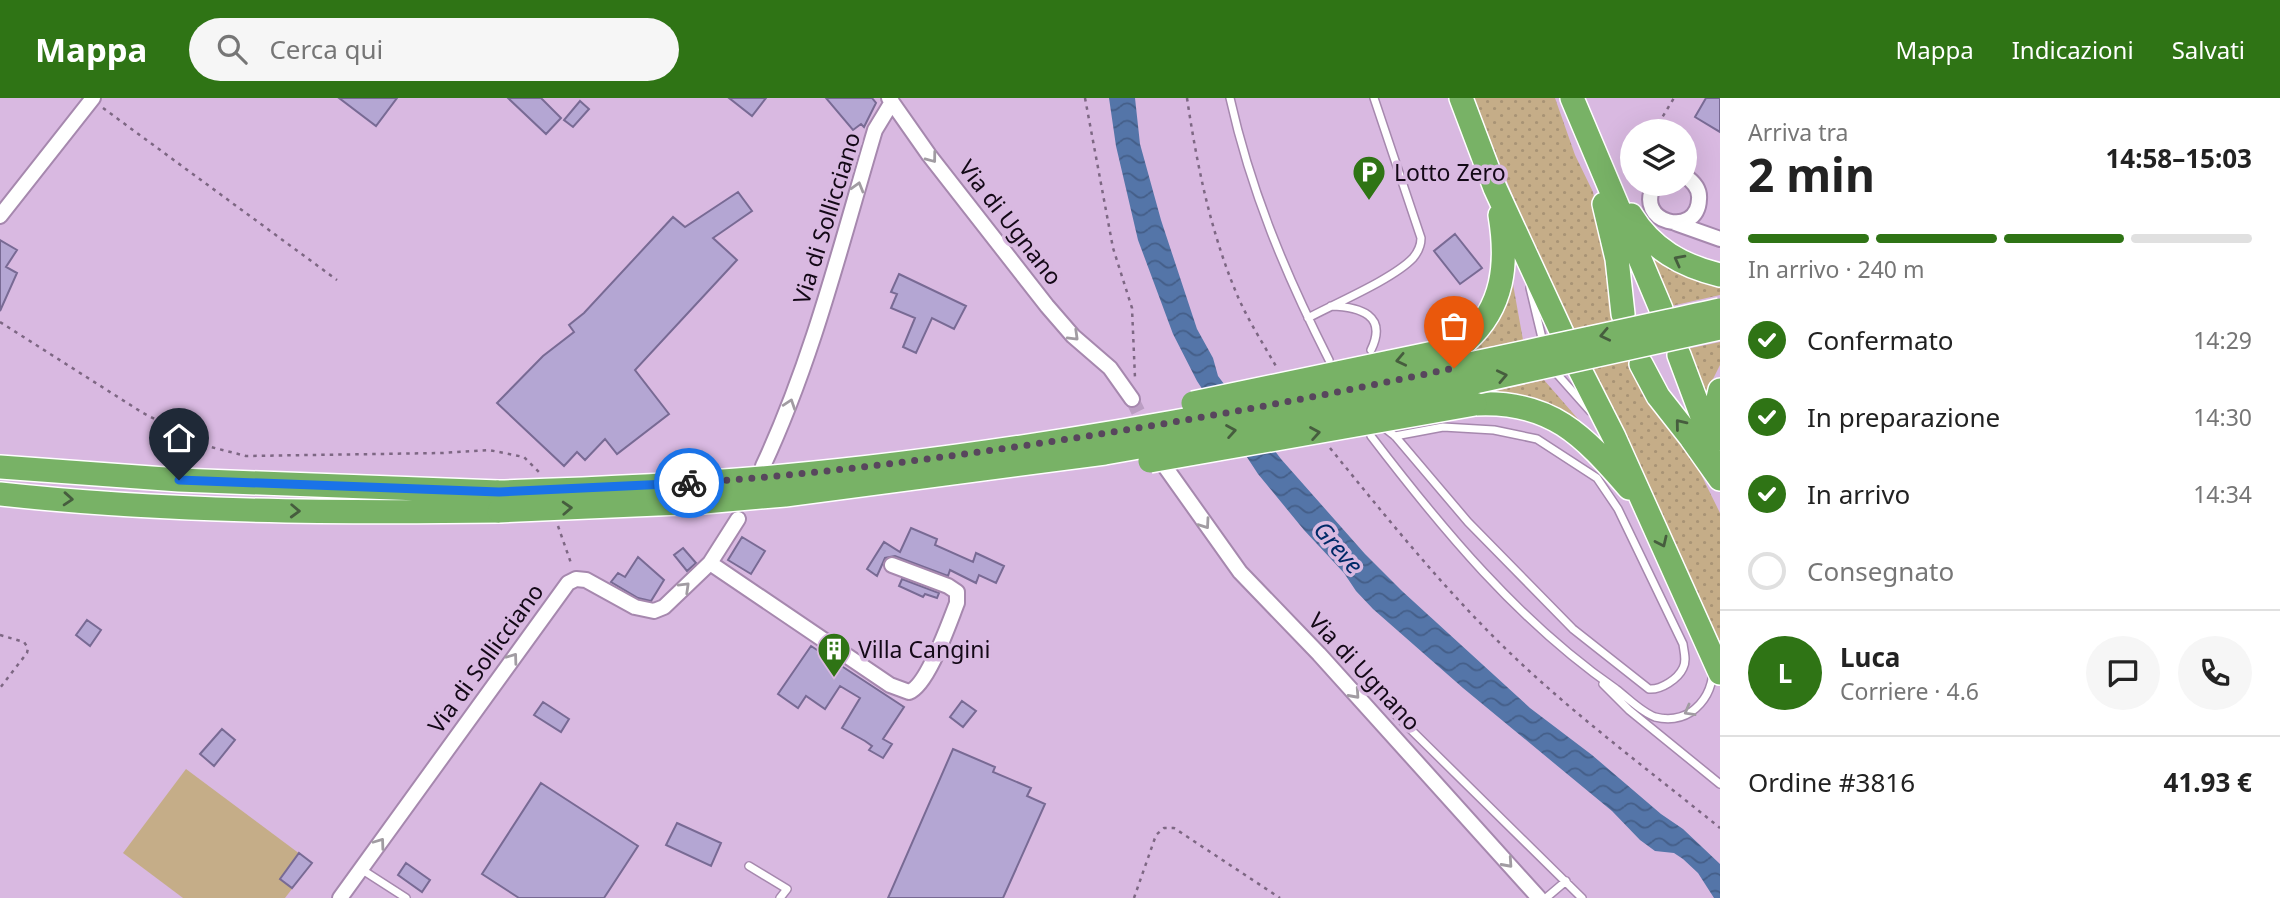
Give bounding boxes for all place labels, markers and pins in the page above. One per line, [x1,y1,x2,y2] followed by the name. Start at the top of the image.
[1350,153,1388,202] parking icon: Lotto Zero
[1394,156,1506,188] place label: Lotto Zero
[1424,296,1484,368] pin
[149,408,209,480] pin
[815,630,853,679] building icon: Villa Cangini
[858,633,990,665] place label: Villa Cangini

